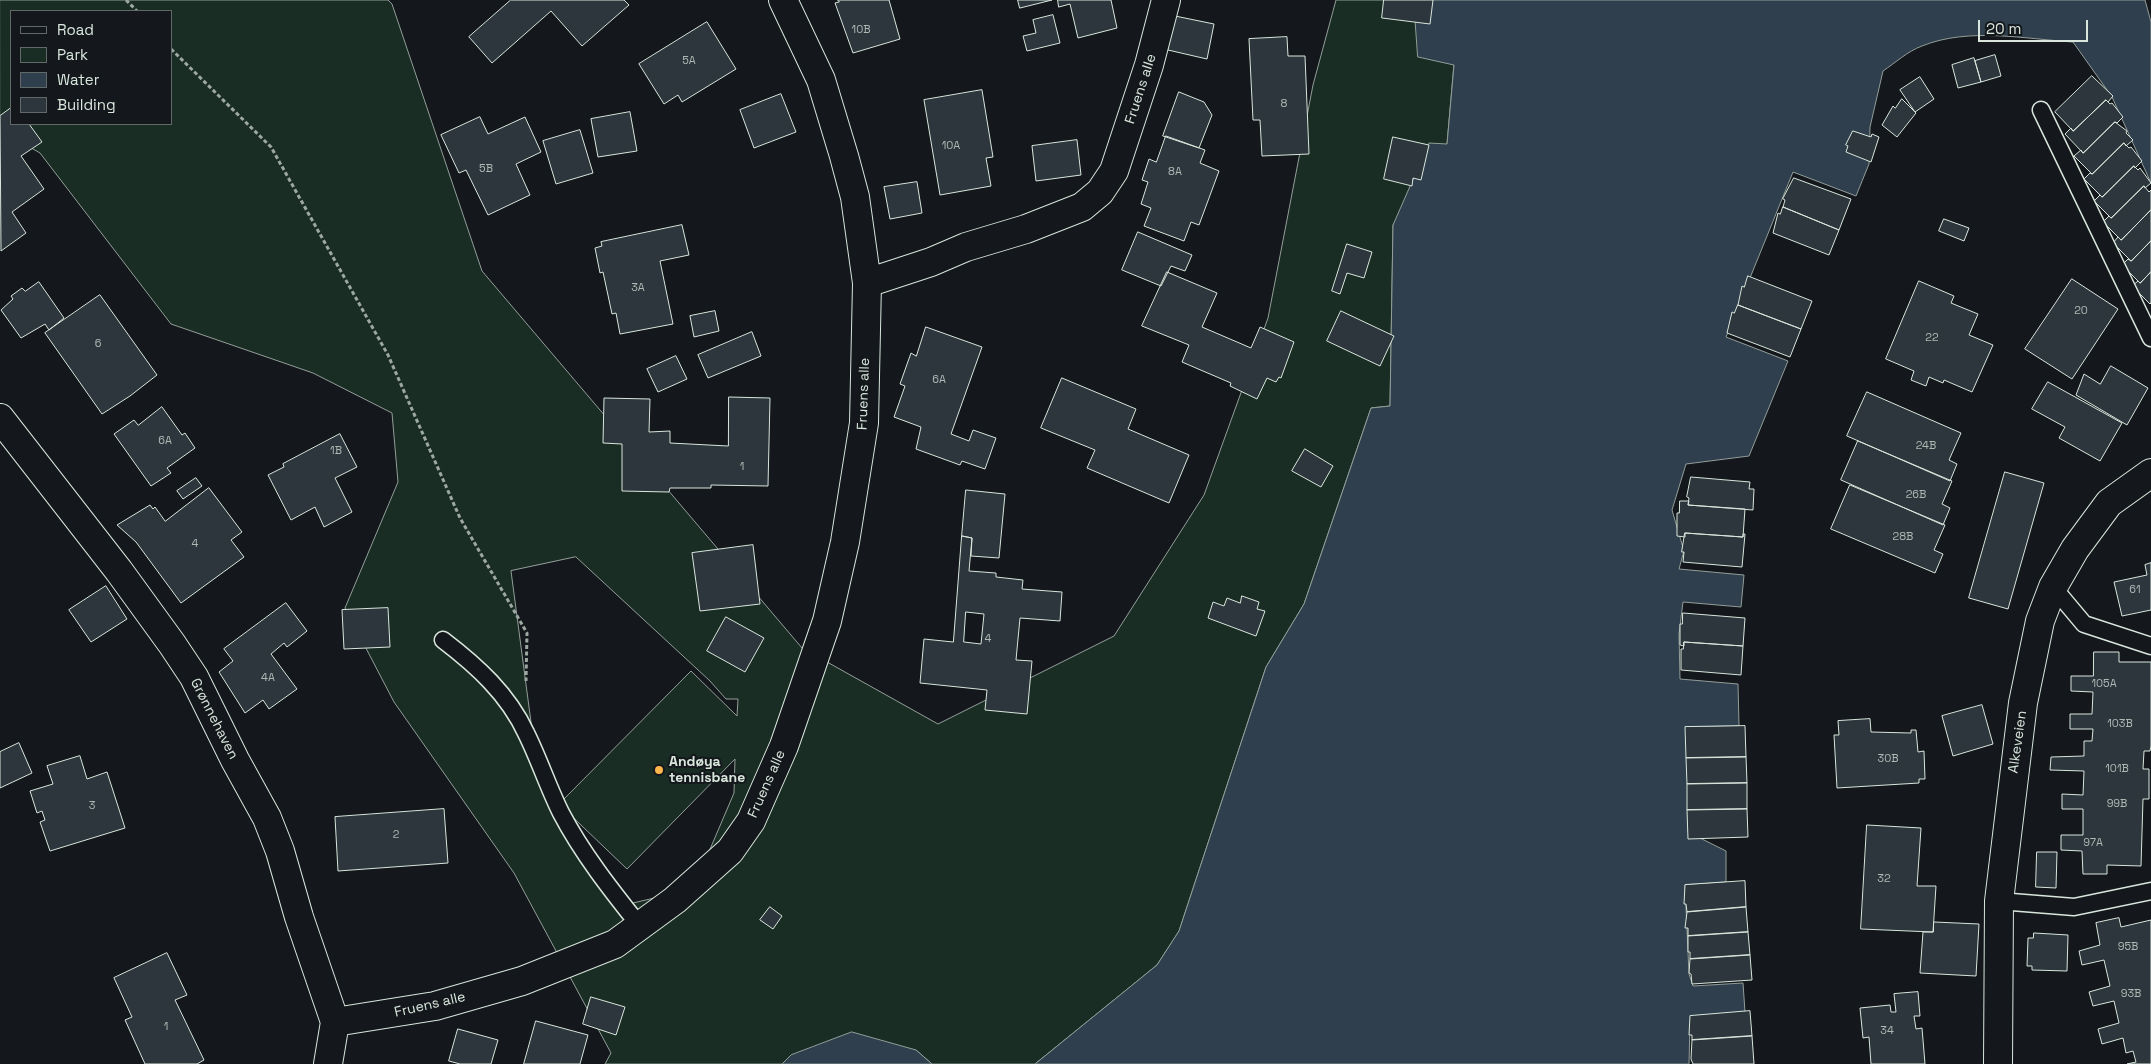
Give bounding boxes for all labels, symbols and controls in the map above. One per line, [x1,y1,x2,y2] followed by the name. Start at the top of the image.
[10,10,172,125] legend
[1981,10,2091,42] scale bar
[1986,19,2021,38] text: 20 m
[57,20,94,39] text: Road
[852,23,870,37] house number: 10B
[57,45,88,64] text: Park
[1122,52,1160,126] street label: Fruens alle
[682,54,696,68] house number: 5A
[57,70,99,89] text: Water
[57,95,116,114] text: Building
[1281,97,1287,111] house number: 8
[942,139,960,153] house number: 10A
[479,162,493,176] house number: 5B
[1168,165,1182,179] house number: 8A
[631,281,645,295] house number: 3A
[2074,304,2088,318] house number: 20
[1925,331,1939,345] house number: 22
[95,337,101,351] house number: 6
[854,358,874,430] street label: Fruens alle
[932,373,946,387] house number: 6A
[158,434,172,448] house number: 6A
[1916,439,1936,453] house number: 24B
[330,444,342,458] house number: 1B
[740,460,744,474] house number: 1
[1906,488,1926,502] house number: 26B
[1893,530,1913,544] house number: 28B
[192,537,198,551] house number: 4
[2129,583,2141,597] house number: 61
[985,632,991,646] house number: 4
[261,671,275,685] house number: 4A
[186,676,242,762] street label: Grønnehaven
[2091,677,2117,691] house number: 105A
[2005,710,2031,774] street label: Alkeveien
[2107,717,2133,731] house number: 103B
[745,747,789,821] street label: Fruens alle
[1878,752,1898,766] house number: 30B
[669,754,745,786] place label: Andøya tennisbane
[2105,762,2129,776] house number: 101B
[653,764,665,776] marker: Andøya tennisbane
[2107,797,2127,811] house number: 99B
[89,799,95,813] house number: 3
[393,828,399,842] house number: 2
[2083,836,2103,850] house number: 97A
[1877,872,1891,886] house number: 32
[2118,940,2138,954] house number: 95B
[2121,987,2141,1001] house number: 93B
[393,989,467,1021] street label: Fruens alle
[164,1020,168,1034] house number: 1
[1880,1024,1894,1038] house number: 34

